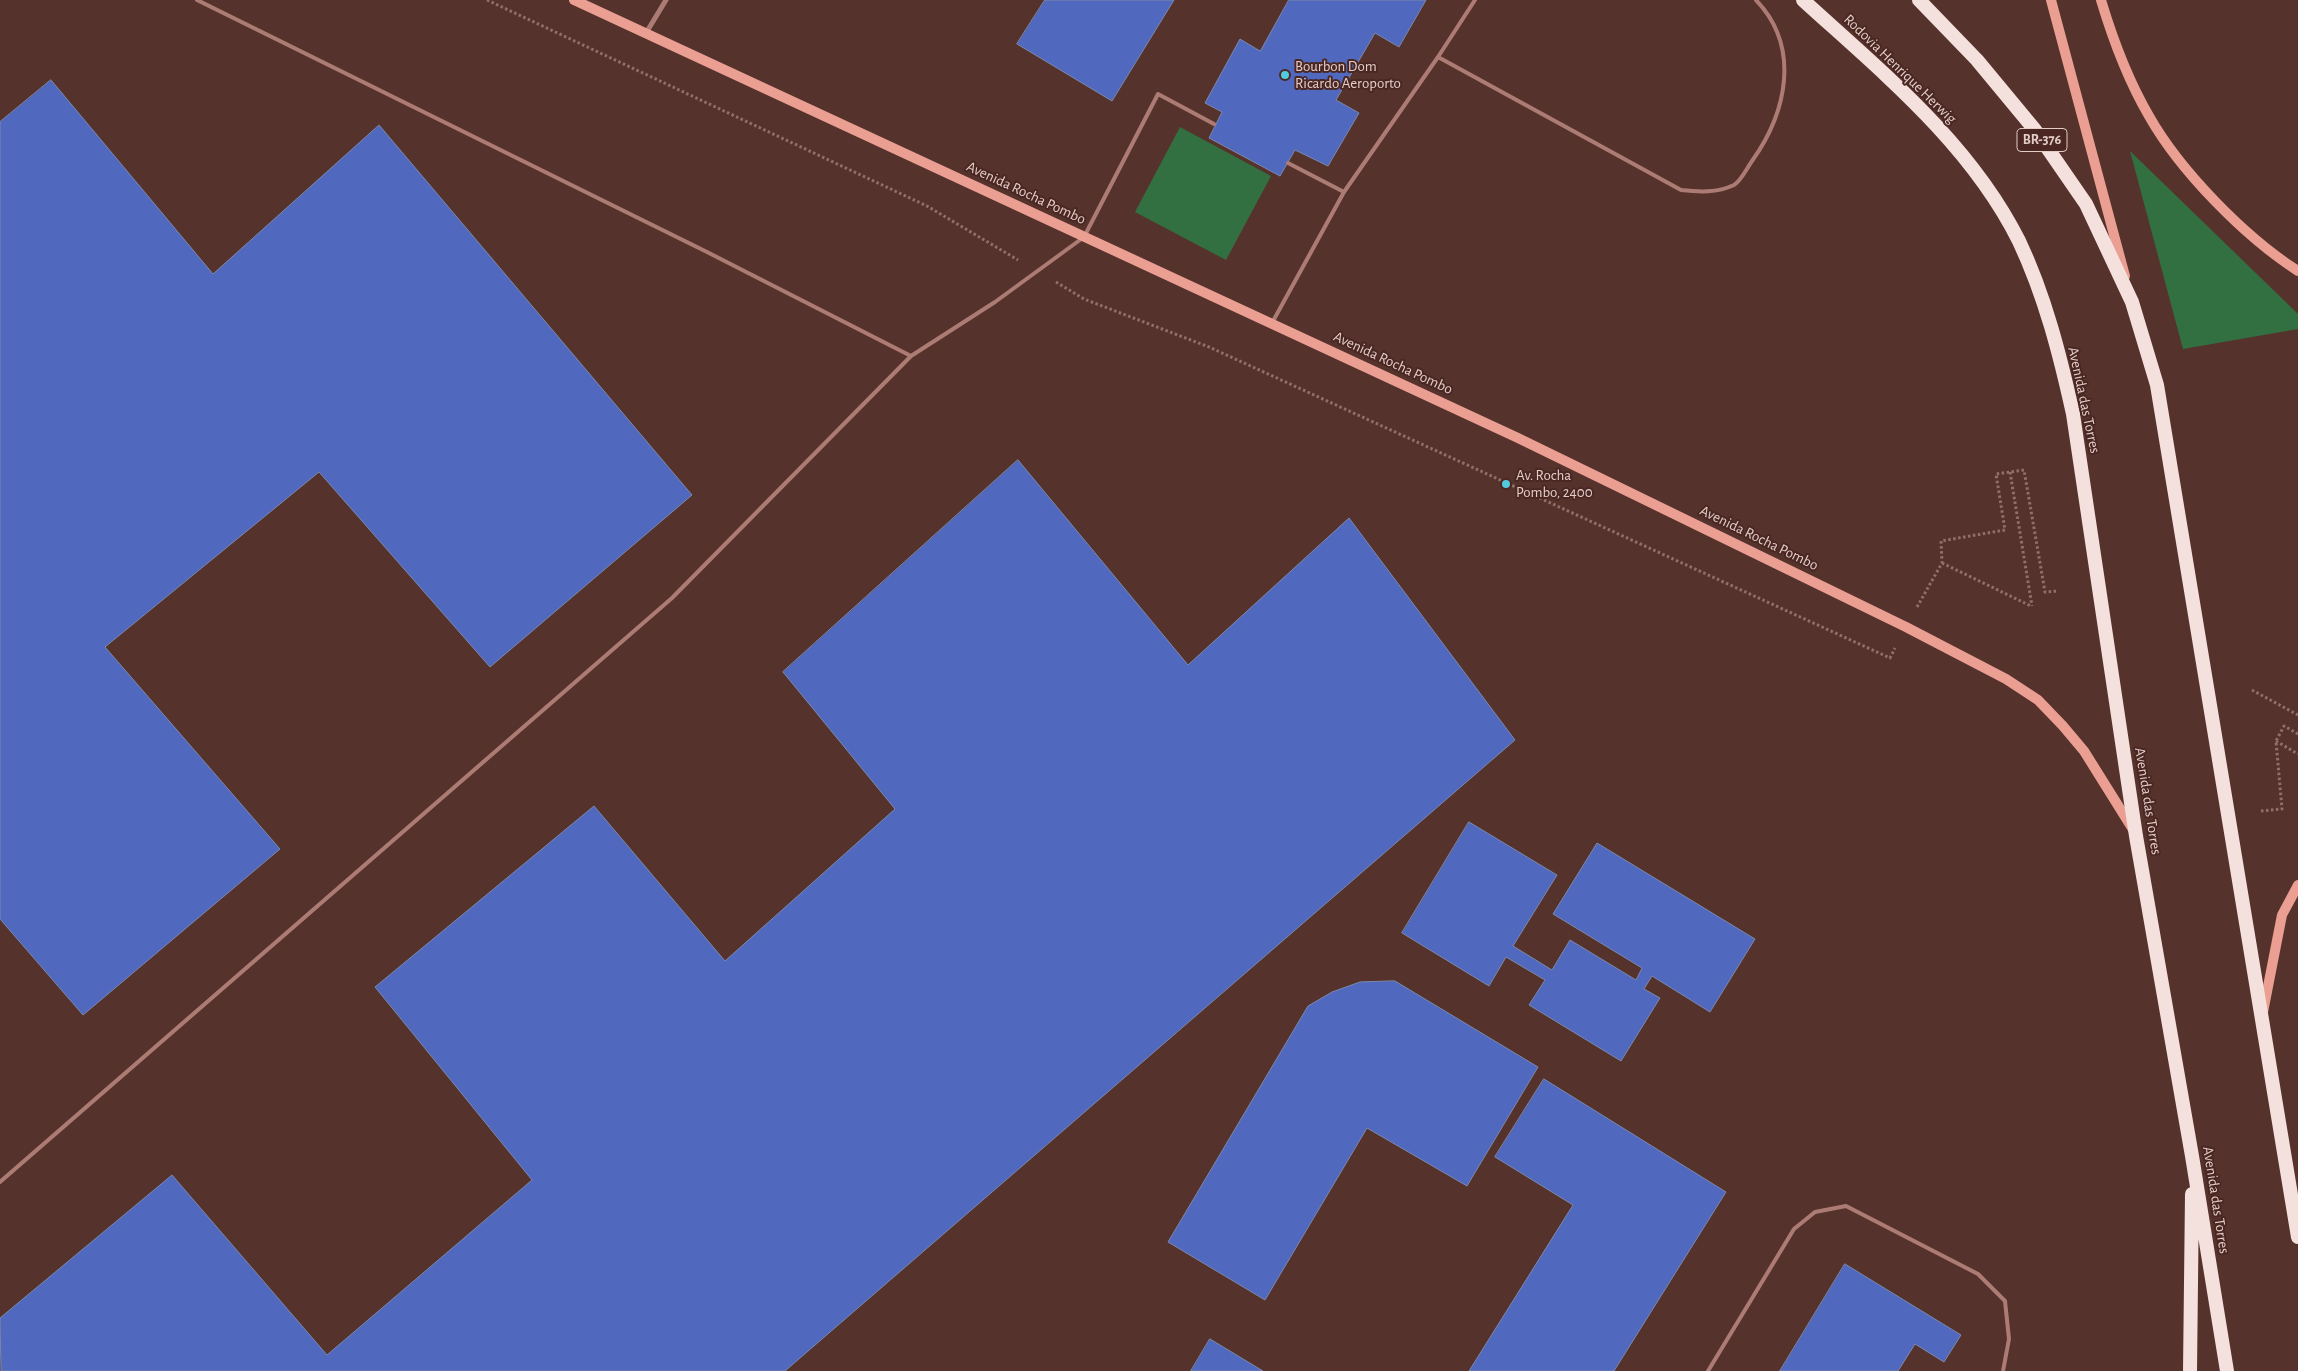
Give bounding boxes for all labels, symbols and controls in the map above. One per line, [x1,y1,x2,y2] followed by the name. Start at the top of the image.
[1840,10,1960,128] street label: Rodovia Henrique Herwig
[1295,57,1401,92] place label: Bourbon Dom Ricardo Aeroporto
[1279,69,1291,81] marker: Bourbon Dom Ricardo Aeroporto
[2017,128,2067,152] road number: BR-376
[963,157,1089,229] street label: Avenida Rocha Pombo
[1330,327,1456,399] street label: Avenida Rocha Pombo
[2064,345,2104,455] street label: Avenida das Torres
[1516,466,1593,501] place label: Av. Rocha Pombo, 2400
[1500,478,1512,490] marker: Av. Rocha Pombo, 2400
[1697,502,1821,574] street label: Avenida Rocha Pombo
[2131,746,2165,856] street label: Avenida das Torres
[2199,1145,2233,1255] street label: Avenida das Torres

